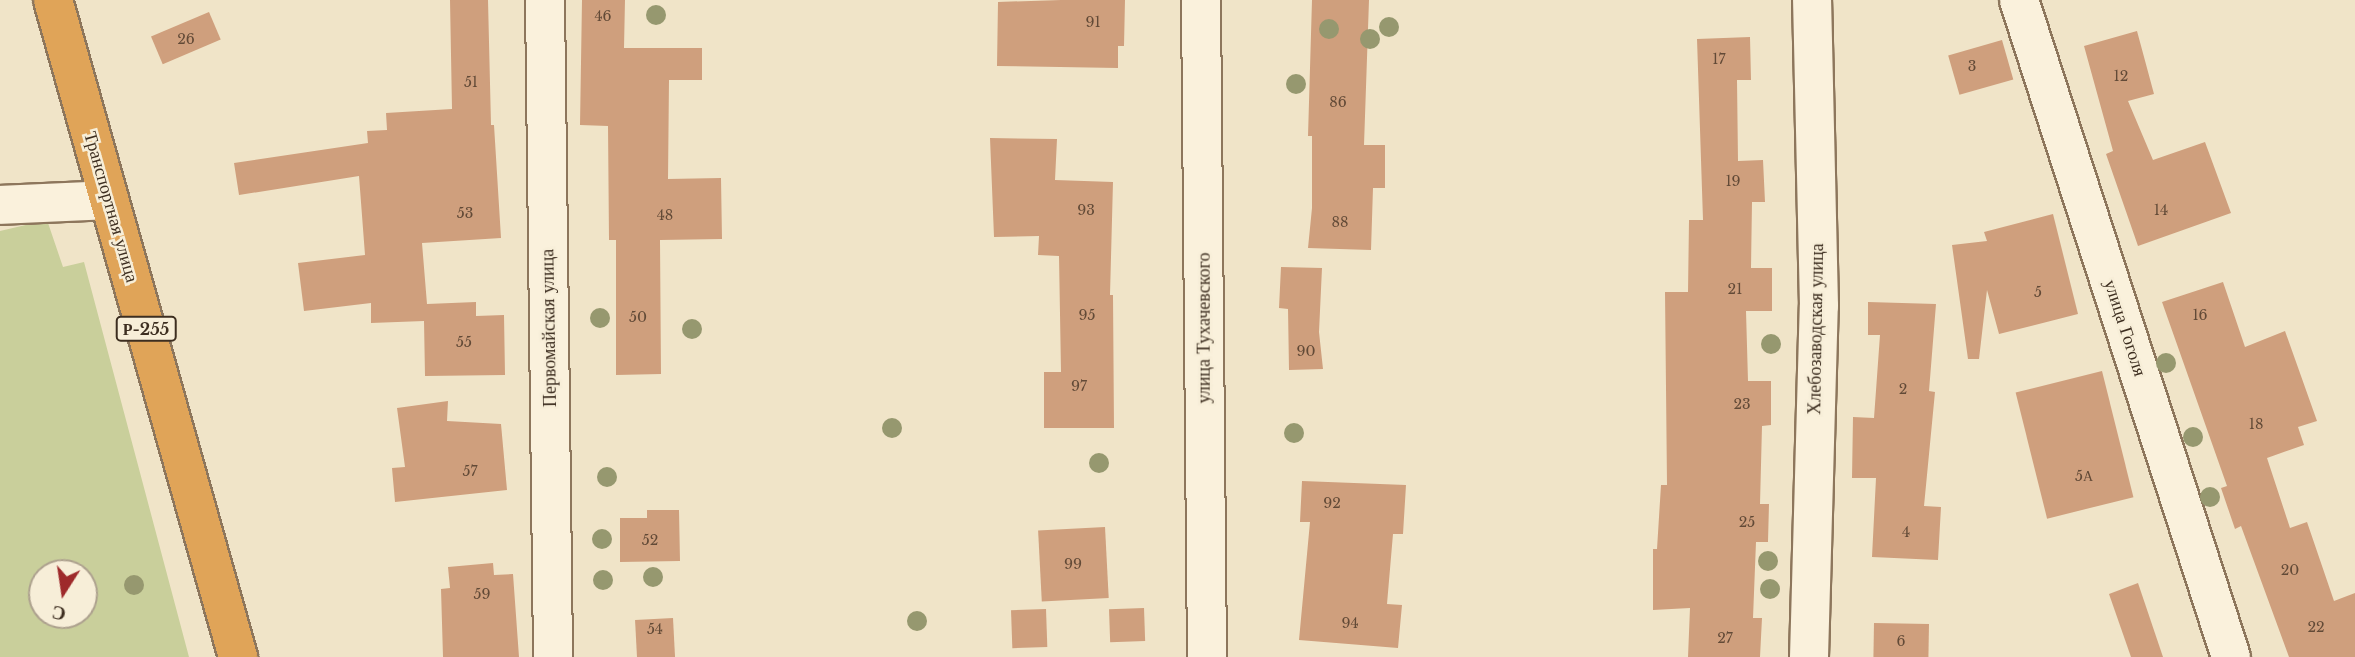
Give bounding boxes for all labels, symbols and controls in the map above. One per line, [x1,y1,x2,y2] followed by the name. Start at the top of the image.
[594,8,612,24] house number: 46
[1085,14,1101,30] house number: 91
[177,31,195,47] house number: 26
[1712,51,1726,67] house number: 17
[1968,58,1976,74] house number: 3
[2114,68,2128,84] house number: 12
[464,74,478,90] house number: 51
[1329,94,1347,110] house number: 86
[79,129,143,285] street label: Транспортная улица
[1725,173,1741,189] house number: 19
[1077,202,1095,218] house number: 93
[2154,202,2168,218] house number: 14
[457,205,473,221] house number: 53
[657,207,673,223] house number: 48
[1332,214,1348,230] house number: 88
[1804,243,1828,415] street label: Хлебозаводская улица
[537,249,561,407] street label: Первомайская улица
[1193,253,1215,403] street label: улица Тухачевского
[2099,277,2151,379] street label: улица Гоголя
[1728,281,1742,297] house number: 21
[2034,284,2042,300] house number: 5
[1079,307,1095,323] house number: 95
[2192,307,2208,323] house number: 16
[629,309,647,325] house number: 50
[114,316,178,342] road number: Р-255
[456,334,472,350] house number: 55
[1297,343,1315,359] house number: 90
[1071,378,1087,394] house number: 97
[1899,381,1907,397] house number: 2
[1733,396,1751,412] house number: 23
[2249,416,2263,432] house number: 18
[463,463,477,479] house number: 57
[2075,468,2093,484] house number: 5А
[1323,495,1341,511] house number: 92
[1739,514,1755,530] house number: 25
[1902,524,1910,540] house number: 4
[642,532,658,548] house number: 52
[1064,556,1082,572] house number: 99
[28,559,98,629] north arrow
[2281,562,2299,578] house number: 20
[474,586,490,602] house number: 59
[50,600,68,626] text: С
[1341,615,1359,631] house number: 94
[2307,619,2325,635] house number: 22
[647,621,663,637] house number: 54
[1717,630,1733,646] house number: 27
[1896,633,1906,649] house number: 6

